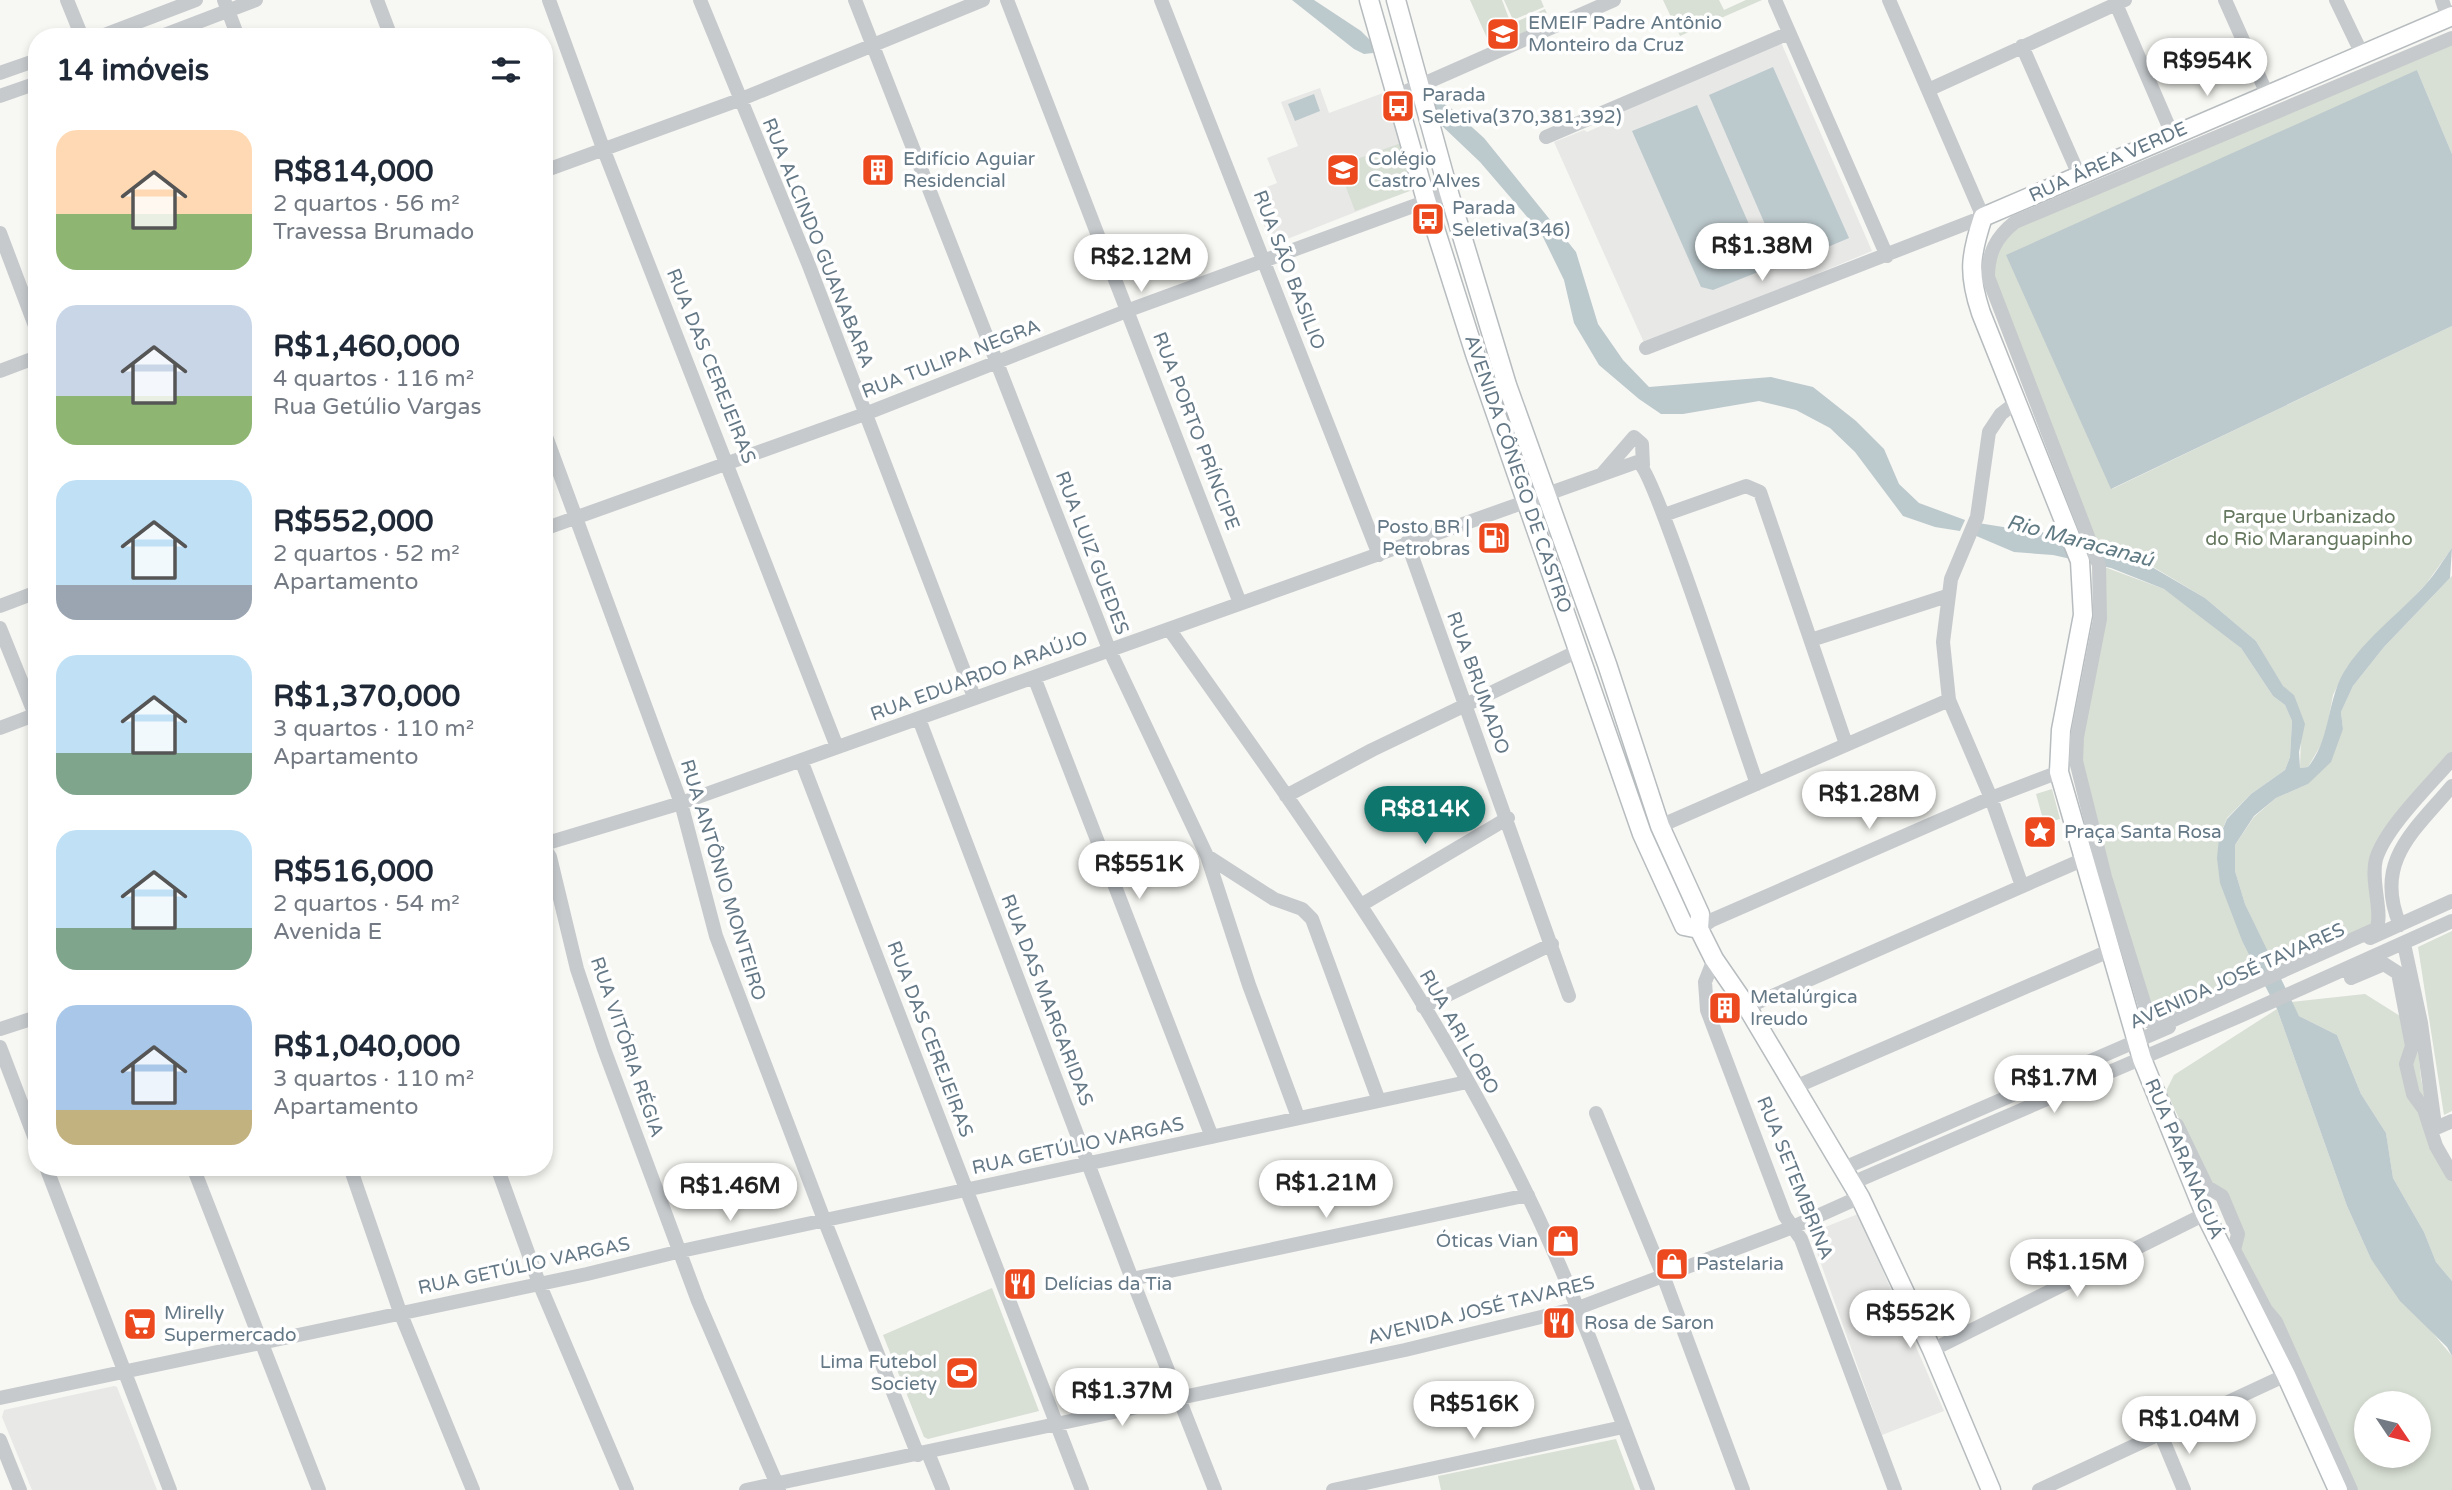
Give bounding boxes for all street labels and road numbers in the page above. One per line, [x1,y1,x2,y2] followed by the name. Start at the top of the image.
[758,115,878,371] street label: RUA ALCINDO GUANABARA
[2025,116,2191,207] street label: RUA ÁREA VERDE
[1248,187,1330,353] street label: RUA SÃO BASILIO
[662,265,760,467] street label: RUA DAS CEREJEIRAS
[859,315,1043,403] street label: RUA TULIPA NEGRA
[1148,329,1245,533] street label: RUA PORTO PRÍNCIPE
[1460,332,1576,616] street label: AVENIDA CÔNEGO DE CASTRO
[1051,468,1133,638] street label: RUA LUIZ GUEDES
[1442,609,1514,757] street label: RUA BRUMADO
[867,625,1091,726] street label: RUA EDUARDO ARAÚJO
[676,757,770,1003] street label: RUA ANTÔNIO MONTEIRO
[996,891,1098,1109] street label: RUA DAS MARGARIDAS
[2126,919,2348,1033] street label: AVENIDA JOSÉ TAVARES
[882,938,978,1140] street label: RUA DAS CEREJEIRAS
[586,954,669,1140] street label: RUA VITÓRIA RÉGIA
[1415,966,1503,1098] street label: RUA ARI LOBO
[2140,1075,2229,1243] street label: RUA PARANAGUÁ
[1752,1093,1838,1263] street label: RUA SETEMBRINA
[970,1112,1186,1179] street label: RUA GETÚLIO VARGAS
[416,1232,632,1299] street label: RUA GETÚLIO VARGAS
[1365,1271,1597,1349] street label: AVENIDA JOSÉ TAVARES

